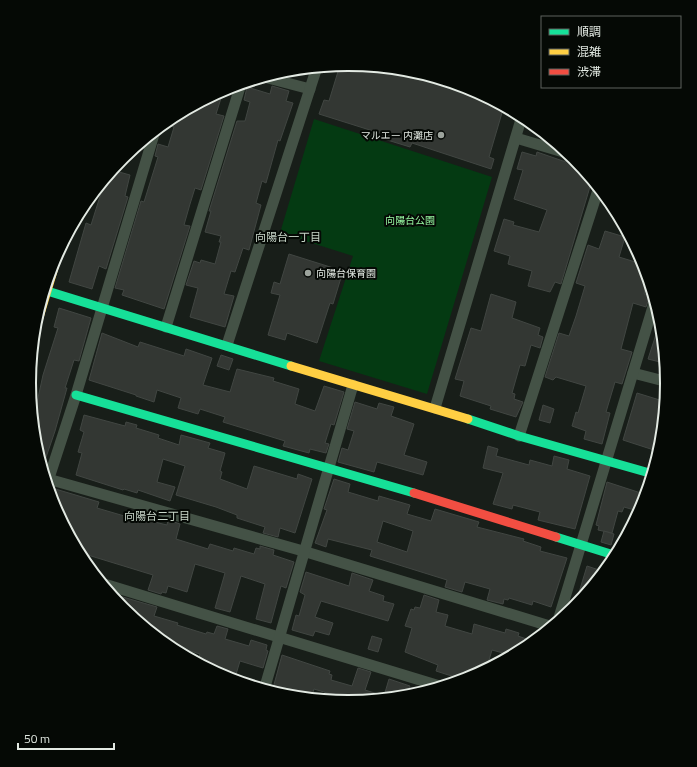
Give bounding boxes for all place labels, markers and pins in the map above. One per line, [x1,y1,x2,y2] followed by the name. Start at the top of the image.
[361,128,433,143] place label: マルエー 内灘店
[436,130,446,140] marker: マルエー 内灘店
[316,266,376,281] place label: 向陽台保育園
[303,268,313,278] marker: 向陽台保育園

